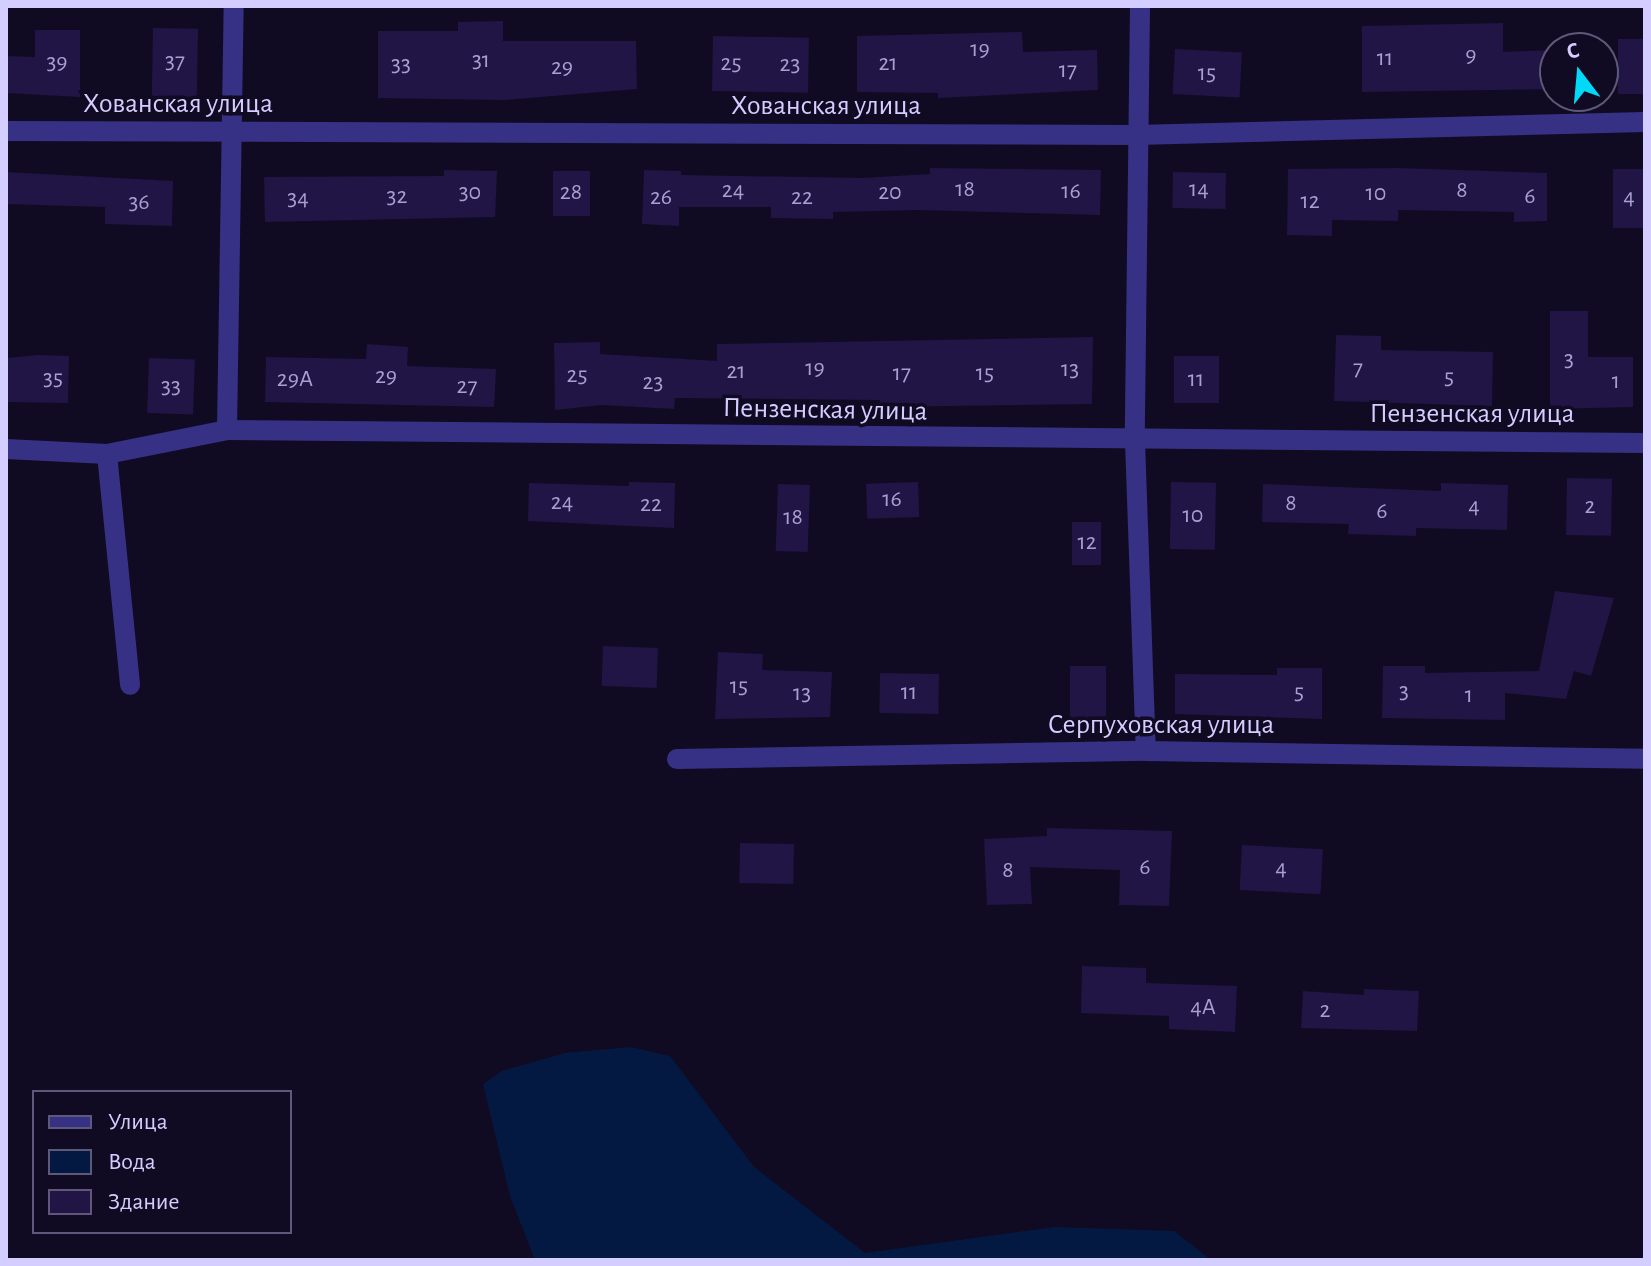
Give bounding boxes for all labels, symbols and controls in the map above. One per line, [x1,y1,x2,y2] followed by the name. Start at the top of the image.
[1539,32,1619,112] north arrow
[970,36,990,64] house number: 19
[1564,39,1582,63] text: С
[1465,42,1477,70] house number: 9
[1377,45,1393,73] house number: 11
[472,47,490,75] house number: 31
[165,48,185,76] house number: 37
[46,49,68,77] house number: 39
[721,50,741,78] house number: 25
[878,50,898,78] house number: 21
[391,51,411,79] house number: 33
[780,51,800,79] house number: 23
[551,54,573,82] house number: 29
[1059,57,1077,85] house number: 17
[1198,60,1216,88] house number: 15
[83,87,273,121] street label: Хованская улица
[731,89,921,123] street label: Хованская улица
[955,176,975,204] house number: 18
[1189,176,1209,204] house number: 14
[722,177,744,205] house number: 24
[1456,177,1468,205] house number: 8
[1061,178,1081,206] house number: 16
[459,179,481,207] house number: 30
[560,179,582,207] house number: 28
[878,179,902,207] house number: 20
[1366,180,1386,208] house number: 10
[387,183,407,211] house number: 32
[1524,183,1536,211] house number: 6
[650,184,672,212] house number: 26
[791,184,813,212] house number: 22
[1623,184,1635,212] house number: 4
[287,185,309,213] house number: 34
[1300,188,1320,216] house number: 12
[128,189,150,217] house number: 36
[1564,346,1574,374] house number: 3
[805,355,825,383] house number: 19
[1353,355,1363,383] house number: 7
[1061,356,1079,384] house number: 13
[726,358,746,386] house number: 21
[893,360,911,388] house number: 17
[976,360,994,388] house number: 15
[567,362,587,390] house number: 25
[375,363,397,391] house number: 29
[1444,364,1454,392] house number: 5
[43,365,63,393] house number: 35
[277,366,313,394] house number: 29А
[1188,366,1204,394] house number: 11
[1612,368,1620,396] house number: 1
[643,369,663,397] house number: 23
[161,373,181,401] house number: 33
[457,373,477,401] house number: 27
[722,391,928,429] street label: Пензенская улица
[1370,397,1574,431] street label: Пензенская улица
[882,486,902,514] house number: 16
[551,489,573,517] house number: 24
[1285,490,1297,518] house number: 8
[640,491,662,519] house number: 22
[1468,493,1480,521] house number: 4
[1585,493,1595,521] house number: 2
[1376,498,1388,526] house number: 6
[1183,502,1203,530] house number: 10
[783,504,803,532] house number: 18
[1077,529,1097,557] house number: 12
[730,673,748,701] house number: 15
[1399,678,1409,706] house number: 3
[901,679,917,707] house number: 11
[1294,679,1304,707] house number: 5
[793,680,811,708] house number: 13
[1465,682,1473,710] house number: 1
[1048,708,1274,742] street label: Серпуховская улица
[1139,854,1151,882] house number: 6
[1275,855,1287,883] house number: 4
[1002,857,1014,885] house number: 8
[1190,994,1216,1022] house number: 4А
[1320,997,1330,1025] house number: 2
[32,1090,292,1234] legend
[108,1110,168,1134] text: Улица
[108,1150,156,1174] text: Вода
[108,1190,179,1214] text: Здание

